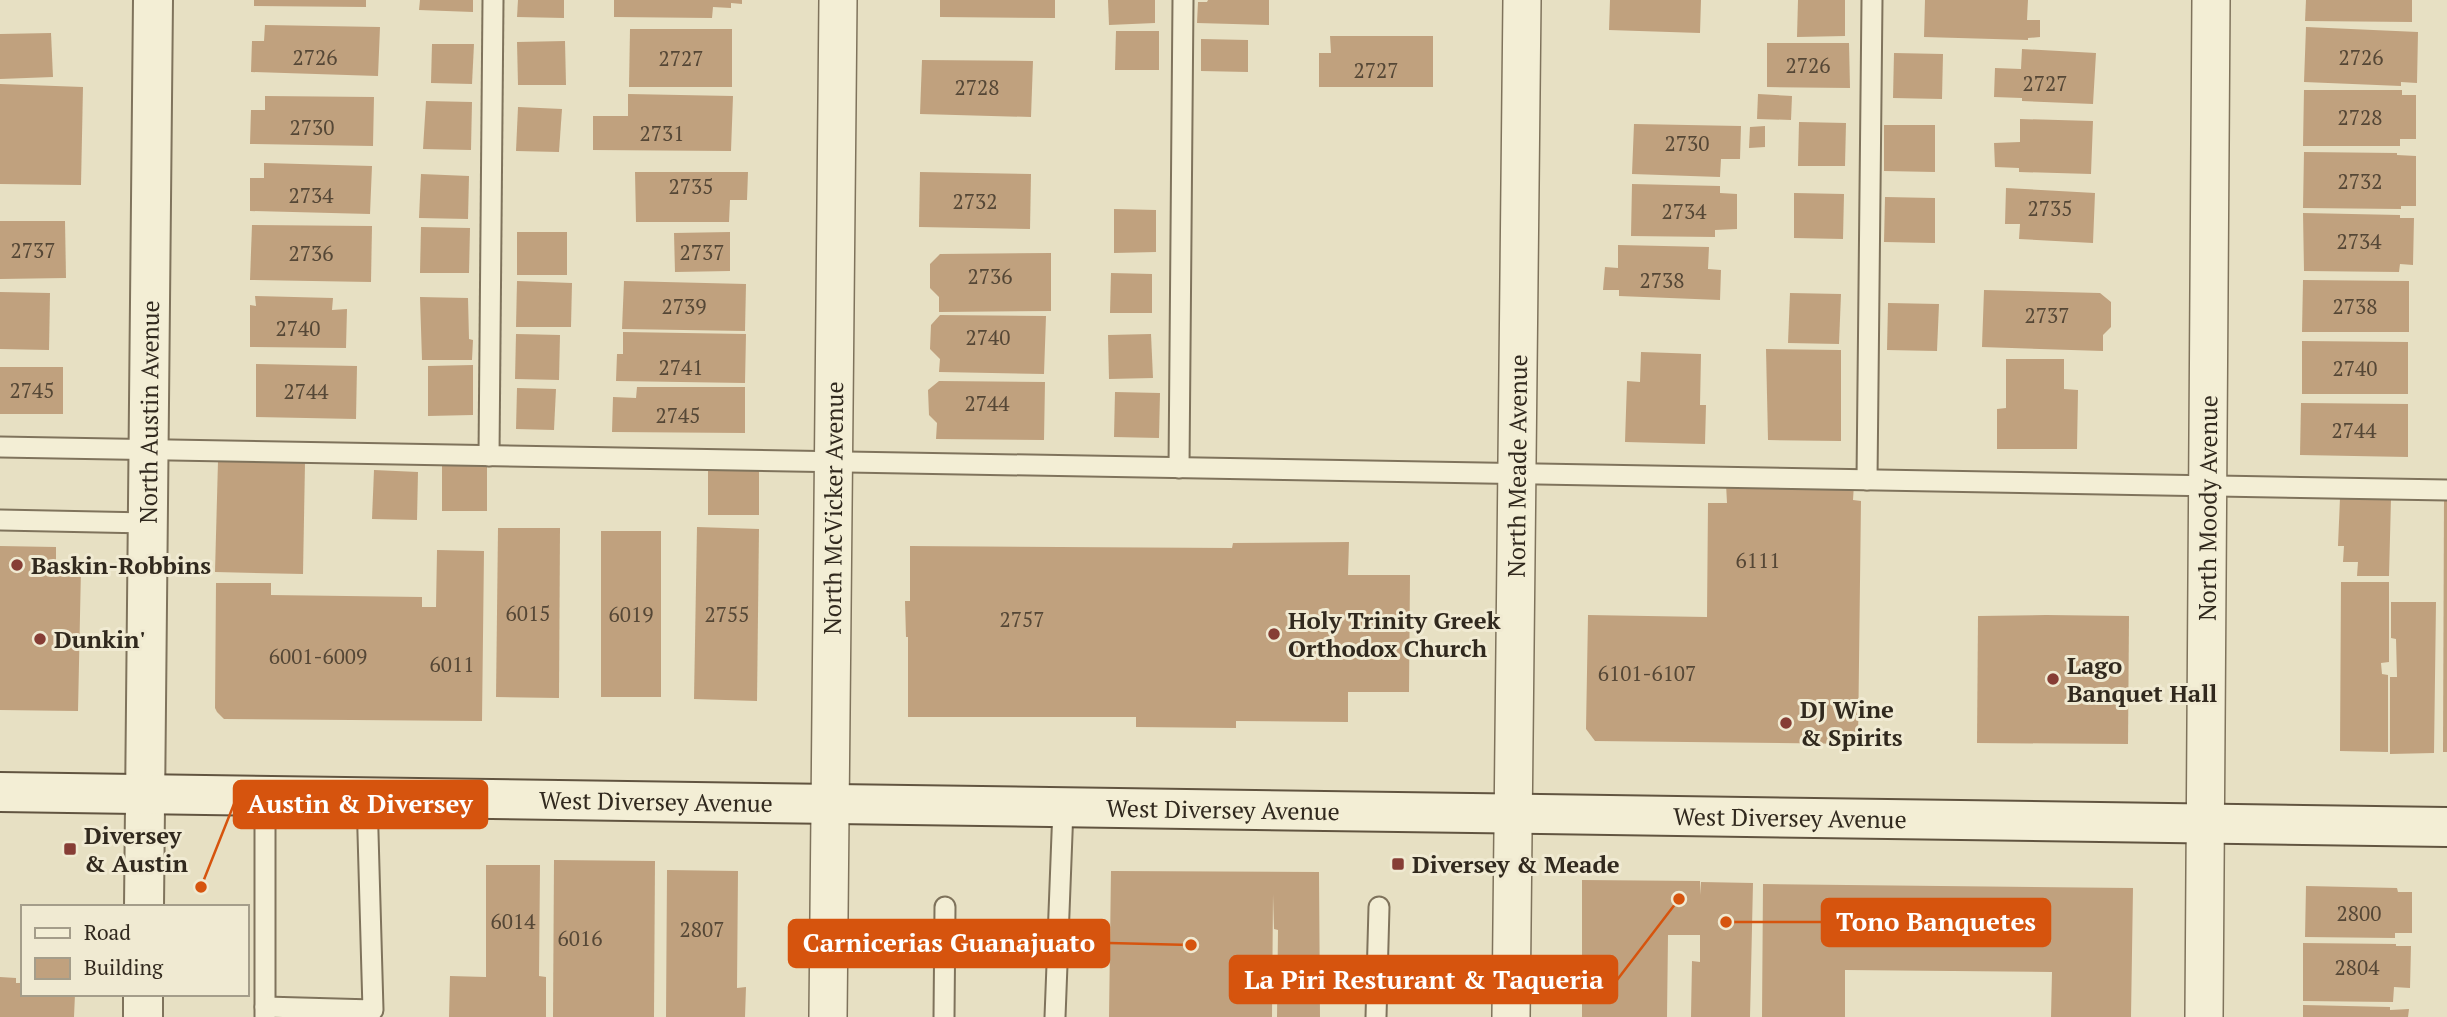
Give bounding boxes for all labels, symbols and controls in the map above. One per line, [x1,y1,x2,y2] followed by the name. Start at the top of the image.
[293,43,337,71] house number: 2726
[2339,43,2383,71] house number: 2726
[659,44,703,72] house number: 2727
[1786,51,1830,79] house number: 2726
[1354,56,1398,84] house number: 2727
[2023,69,2067,97] house number: 2727
[955,73,999,101] house number: 2728
[2338,103,2382,131] house number: 2728
[290,113,334,141] house number: 2730
[640,119,684,147] house number: 2731
[1665,129,1709,157] house number: 2730
[2338,167,2382,195] house number: 2732
[669,172,713,200] house number: 2735
[289,181,334,209] house number: 2734
[953,187,997,215] house number: 2732
[2028,194,2072,222] house number: 2735
[1662,197,1707,225] house number: 2734
[2337,227,2382,255] house number: 2734
[11,236,55,264] house number: 2737
[680,238,724,266] house number: 2737
[289,239,333,267] house number: 2736
[968,262,1012,290] house number: 2736
[1640,266,1684,294] house number: 2738
[662,292,706,320] house number: 2739
[2333,292,2377,320] house number: 2738
[132,300,166,524] street label: North Austin Avenue
[2025,301,2069,329] house number: 2737
[276,314,320,342] house number: 2740
[966,323,1010,351] house number: 2740
[659,353,703,381] house number: 2741
[1500,354,1534,578] street label: North Meade Avenue
[2333,354,2377,382] house number: 2740
[10,376,54,404] house number: 2745
[284,377,329,405] house number: 2744
[816,381,850,635] street label: North McVicker Avenue
[965,389,1010,417] house number: 2744
[2191,395,2224,621] street label: North Moody Avenue
[656,401,700,429] house number: 2745
[2332,416,2377,444] house number: 2744
[1736,546,1780,574] house number: 6111
[31,549,211,581] place label: Baskin-Robbins
[9,557,25,573] marker: Baskin-Robbins
[506,599,550,627] house number: 6015
[609,600,653,628] house number: 6019
[705,600,749,628] house number: 2755
[1288,604,1501,664] place label: Holy Trinity Greek Orthodox Church
[1000,605,1044,633] house number: 2757
[54,623,145,655] place label: Dunkin'
[1266,626,1282,642] marker: Holy Trinity Greek Orthodox Church
[32,631,48,647] marker: Dunkin'
[269,642,367,670] house number: 6001-6009
[2067,649,2217,709] place label: Lago Banquet Hall
[430,650,474,678] house number: 6011
[1598,659,1696,687] house number: 6101-6107
[2045,671,2061,687] marker: Lago Banquet Hall
[1800,693,1903,753] place label: DJ Wine & Spirits
[1778,715,1794,731] marker: DJ Wine & Spirits
[234,781,487,828] callout: Austin & Diversey
[539,784,773,819] street label: West Diversey Avenue
[247,786,474,820] text: Austin & Diversey
[1106,792,1340,827] street label: West Diversey Avenue
[1673,800,1907,835] street label: West Diversey Avenue
[84,819,189,879] place label: Diversey & Austin
[62,841,78,857] marker: Diversey & Austin
[1412,848,1620,880] place label: Diversey & Meade
[1390,856,1406,872] marker: Diversey & Meade
[1822,899,2050,946] callout: Tono Banquetes
[2337,899,2381,927] house number: 2800
[1836,904,2036,938] text: Tono Banquetes
[21,905,248,996] legend
[491,907,536,935] house number: 6014
[680,915,724,943] house number: 2807
[84,918,131,946] text: Road
[789,920,1109,967] callout: Carnicerias Guanajuato
[558,924,602,952] house number: 6016
[803,925,1095,959] text: Carnicerias Guanajuato
[84,953,164,981] text: Building
[2335,953,2380,981] house number: 2804
[1230,956,1617,1003] callout: La Piri Resturant & Taqueria
[1244,962,1604,996] text: La Piri Resturant & Taqueria

